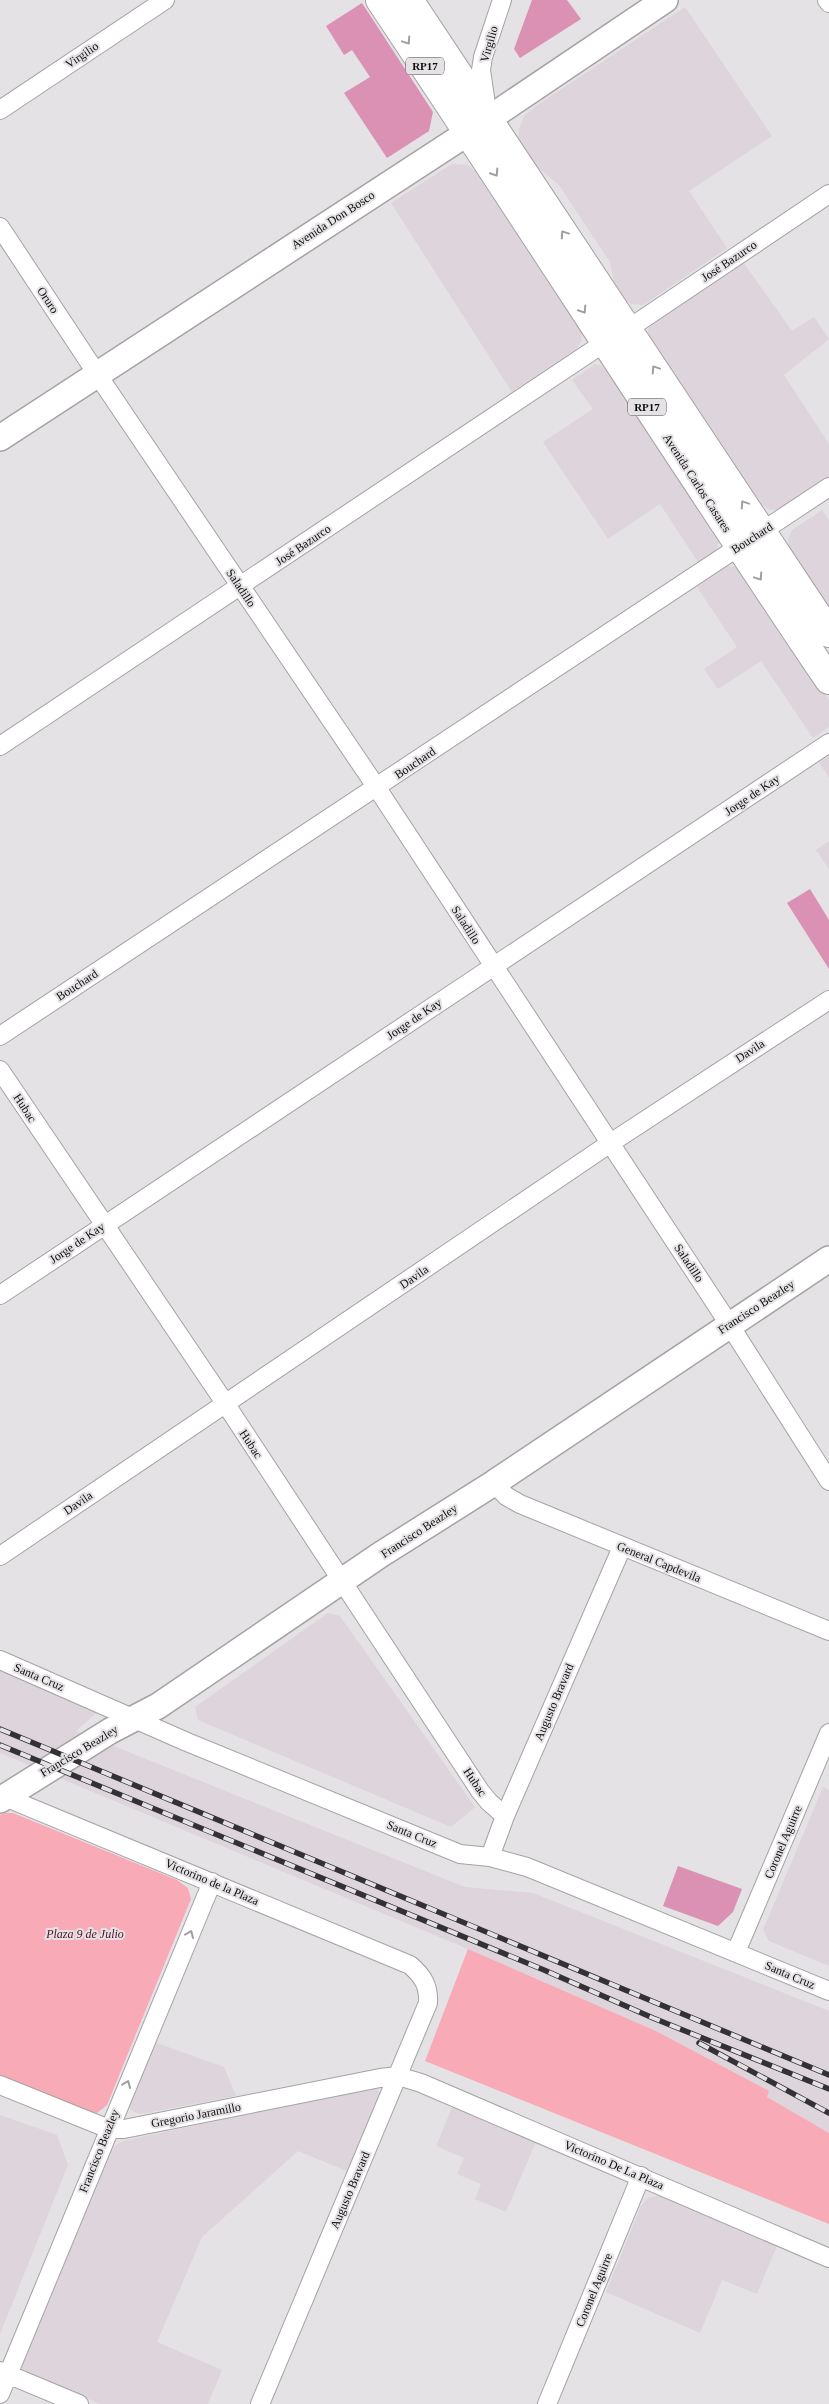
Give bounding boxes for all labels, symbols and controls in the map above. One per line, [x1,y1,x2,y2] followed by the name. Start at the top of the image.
[477,24,501,64] street label: Virgilio
[401,35,411,44] one-way arrow
[63,39,101,71] street label: Virgilio
[406,58,444,74] road number: RP17
[489,168,498,177] one-way arrow
[289,188,377,252] street label: Avenida Don Bosco
[561,230,571,239] one-way arrow
[699,237,759,285] street label: José Bazurco
[34,284,62,316] street label: Oruro
[577,304,586,314] one-way arrow
[651,365,661,374] one-way arrow
[628,398,666,416] road number: RP17
[660,431,734,535] street label: Avenida Carlos Casares
[741,501,751,510] one-way arrow
[729,519,775,557] street label: Bouchard
[273,521,333,569] street label: José Bazurco
[223,566,259,610] street label: Saladillo
[753,571,762,581] one-way arrow
[392,744,438,782] street label: Bouchard
[722,772,782,818] street label: Jorge de Kay
[449,903,483,947] street label: Saladillo
[54,966,100,1004] street label: Bouchard
[384,996,444,1042] street label: Jorge de Kay
[733,1036,768,1066] street label: Davila
[11,1091,39,1125] street label: Hubac
[47,1220,107,1266] street label: Jorge de Kay
[671,1241,707,1285] street label: Saladillo
[397,1262,432,1292] street label: Davila
[715,1277,797,1337] street label: Francisco Beazley
[237,1427,265,1461] street label: Hubac
[61,1488,96,1518] street label: Davila
[378,1501,460,1561] street label: Francisco Beazley
[615,1539,704,1586] street label: General Capdevila
[12,1660,66,1694] street label: Santa Cruz
[531,1661,577,1743] street label: Augusto Bravard
[38,1722,120,1780] street label: Francisco Beazley
[460,1765,490,1799] street label: Hubac
[761,1803,805,1881] street label: Coronel Aguirre
[385,1818,439,1850] street label: Santa Cruz
[163,1856,261,1908] street label: Victorino de la Plaza
[45,1927,124,1941] park label: Plaza 9 de Julio
[184,1930,194,1939] one-way arrow
[763,1958,817,1992] street label: Santa Cruz
[121,2080,132,2089] one-way arrow
[150,2099,242,2131] street label: Gregorio Jaramillo
[76,2107,122,2195] street label: Francisco Beazley
[562,2138,667,2193] street label: Victorino De La Plaza
[327,2149,373,2231] street label: Augusto Bravard
[573,2251,615,2329] street label: Coronel Aguirre

